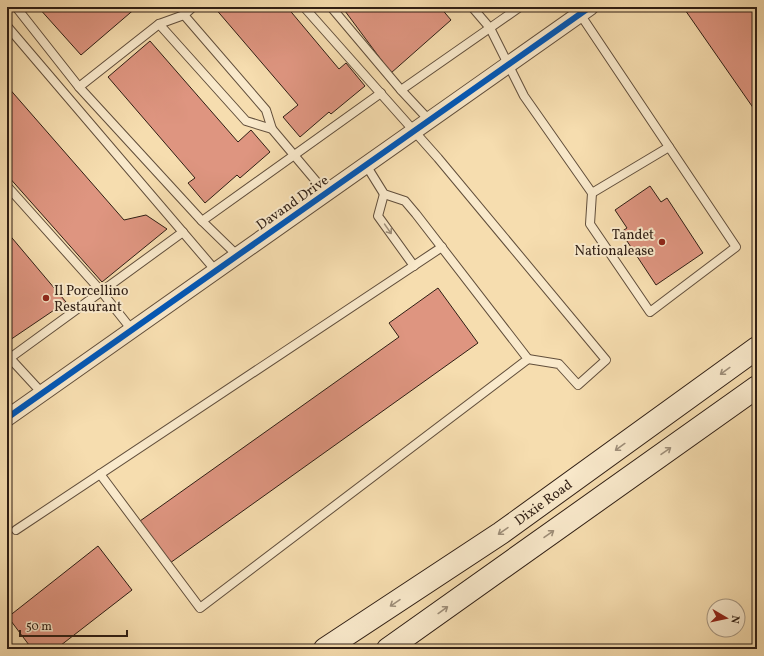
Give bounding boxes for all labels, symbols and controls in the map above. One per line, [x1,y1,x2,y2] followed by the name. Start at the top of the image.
[253,171,333,235] street label: Davand Drive
[384,224,392,235] one-way arrow
[575,226,654,261] place label: Tandet Nationalease
[657,237,667,247] marker: Tandet Nationalease
[54,282,128,317] place label: Il Porcellino Restaurant
[41,293,51,303] marker: Il Porcellino Restaurant
[720,367,731,375] one-way arrow
[615,443,626,451] one-way arrow
[660,447,671,455] one-way arrow
[511,476,577,531] street label: Dixie Road
[498,527,509,535] one-way arrow
[543,530,554,539] one-way arrow
[706,598,746,638] north arrow
[390,599,401,607] one-way arrow
[437,606,448,614] one-way arrow
[20,612,127,638] scale bar
[726,614,742,624] text: N
[26,619,52,635] text: 50 m

